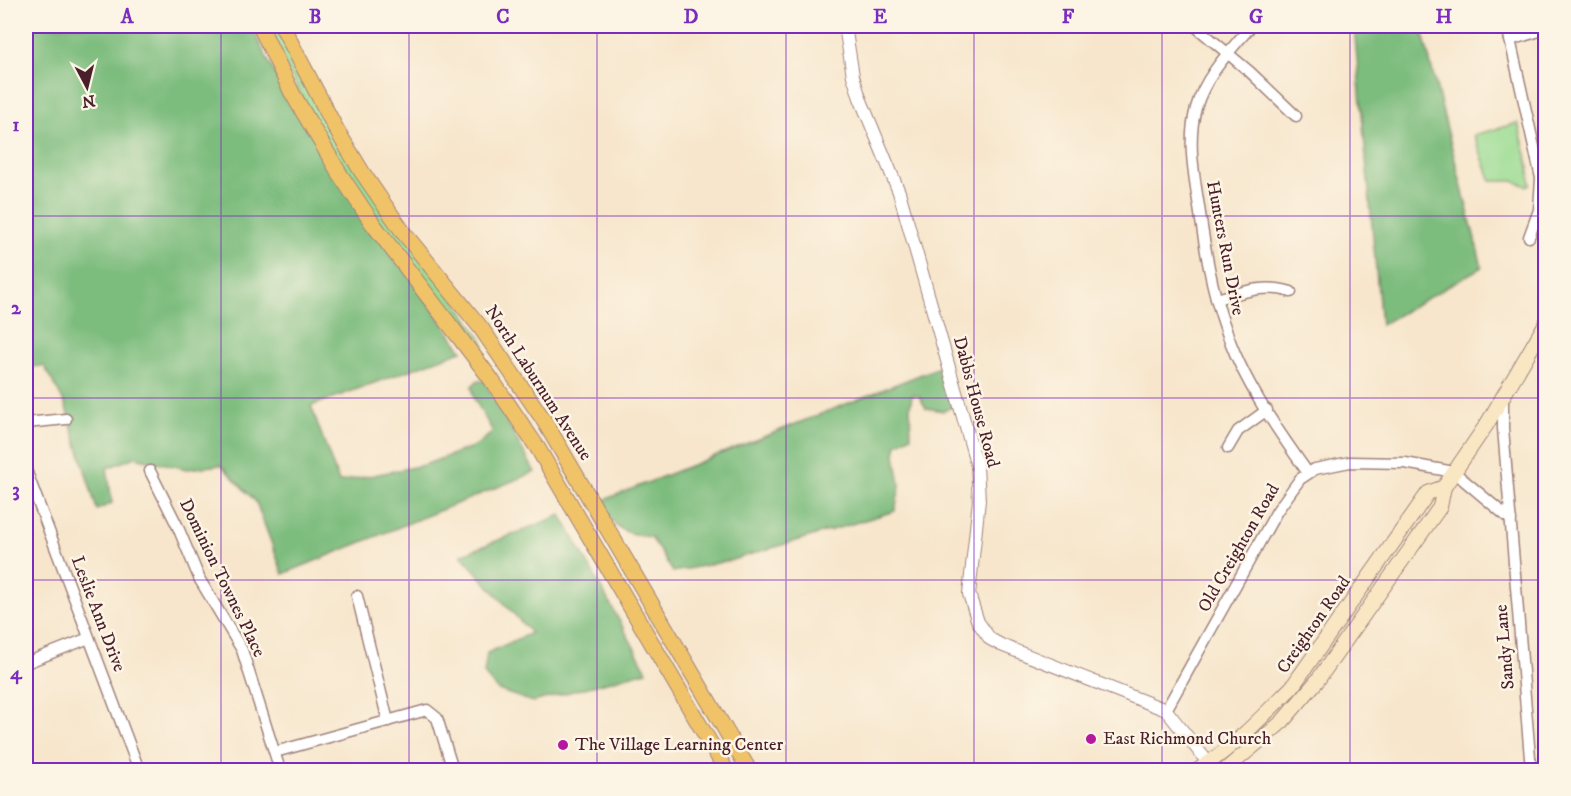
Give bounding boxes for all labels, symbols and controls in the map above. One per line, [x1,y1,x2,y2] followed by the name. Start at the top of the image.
[120,5,135,30] text: A
[309,5,321,30] text: B
[496,5,510,30] text: C
[684,5,699,30] text: D
[873,5,887,30] text: E
[1062,5,1075,30] text: F
[1249,5,1263,30] text: G
[1436,5,1453,30] text: H
[57,57,117,117] north arrow
[81,90,96,112] text: N
[12,113,20,138] text: 1
[1201,179,1249,317] street label: Hunters Run Drive
[11,296,22,321] text: 2
[480,301,596,465] street label: North Laburnum Avenue
[948,334,1004,470] street label: Dabbs House Road
[12,478,20,503] text: 3
[1193,480,1285,616] street label: Old Creighton Road
[174,495,270,661] street label: Dominion Townes Place
[66,553,130,675] street label: Leslie Ann Drive
[1272,572,1356,678] street label: Creighton Road
[1490,604,1520,690] street label: Sandy Lane
[10,661,23,686] text: 4
[1103,728,1272,750] place label: East Richmond Church
[1084,732,1098,746] marker: East Richmond Church
[575,734,784,756] place label: The Village Learning Center
[556,738,570,752] marker: The Village Learning Center

